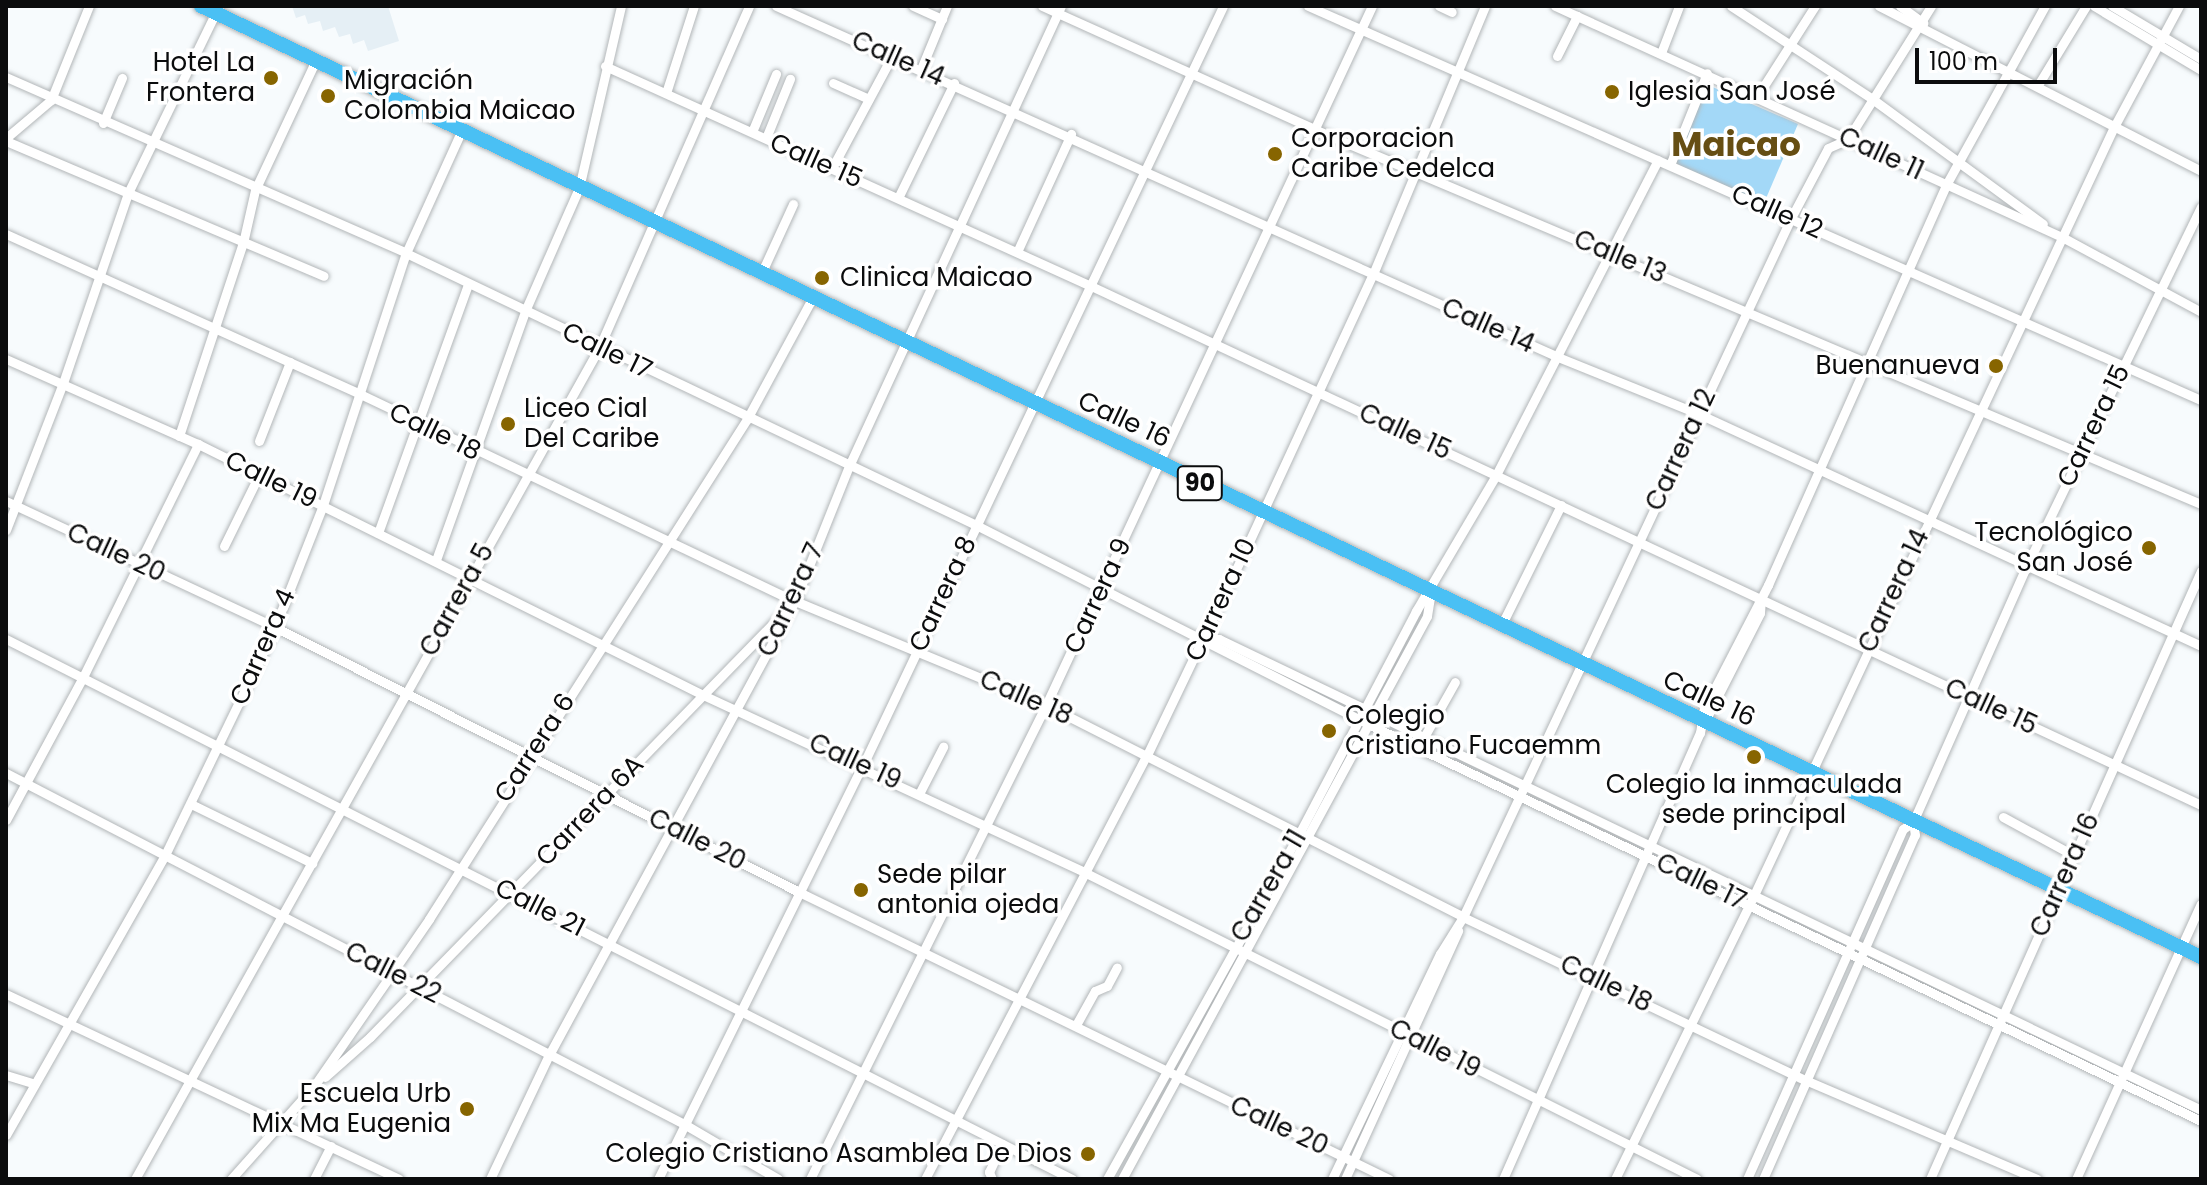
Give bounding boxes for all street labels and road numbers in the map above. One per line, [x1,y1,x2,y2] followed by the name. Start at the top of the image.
[847,25,949,93] street label: Calle 14
[1834,121,1928,187] street label: Calle 11
[765,127,867,195] street label: Calle 15
[1726,178,1828,246] street label: Calle 12
[1569,224,1671,290] street label: Calle 13
[1437,292,1539,360] street label: Calle 14
[557,316,657,386] street label: Calle 17
[2051,360,2137,492] street label: Carrera 15
[1639,384,1723,516] street label: Carrera 12
[1073,385,1175,455] street label: Calle 16
[384,396,486,468] street label: Calle 18
[1354,397,1456,467] street label: Calle 15
[220,444,322,516] street label: Calle 19
[1176,463,1224,503] road number: 90
[62,517,170,589] street label: Calle 20
[1852,525,1936,657] street label: Carrera 14
[903,531,983,657] street label: Carrera 8
[1058,533,1138,659] street label: Carrera 9
[1179,534,1263,666] street label: Carrera 10
[413,538,501,662] street label: Carrera 5
[751,538,831,662] street label: Carrera 7
[224,584,302,710] street label: Carrera 4
[975,664,1077,732] street label: Calle 18
[1658,664,1760,734] street label: Calle 16
[1940,672,2042,742] street label: Calle 15
[488,688,582,808] street label: Carrera 6
[804,727,906,797] street label: Calle 19
[530,749,650,873] street label: Carrera 6A
[643,802,751,878] street label: Calle 20
[2024,808,2106,942] street label: Carrera 16
[1224,824,1314,948] street label: Carrera 11
[1651,847,1751,917] street label: Calle 17
[490,872,590,944] street label: Calle 21
[340,936,446,1010] street label: Calle 22
[1555,948,1657,1020] street label: Calle 18
[1384,1013,1486,1085] street label: Calle 19
[1225,1090,1333,1162] street label: Calle 20

